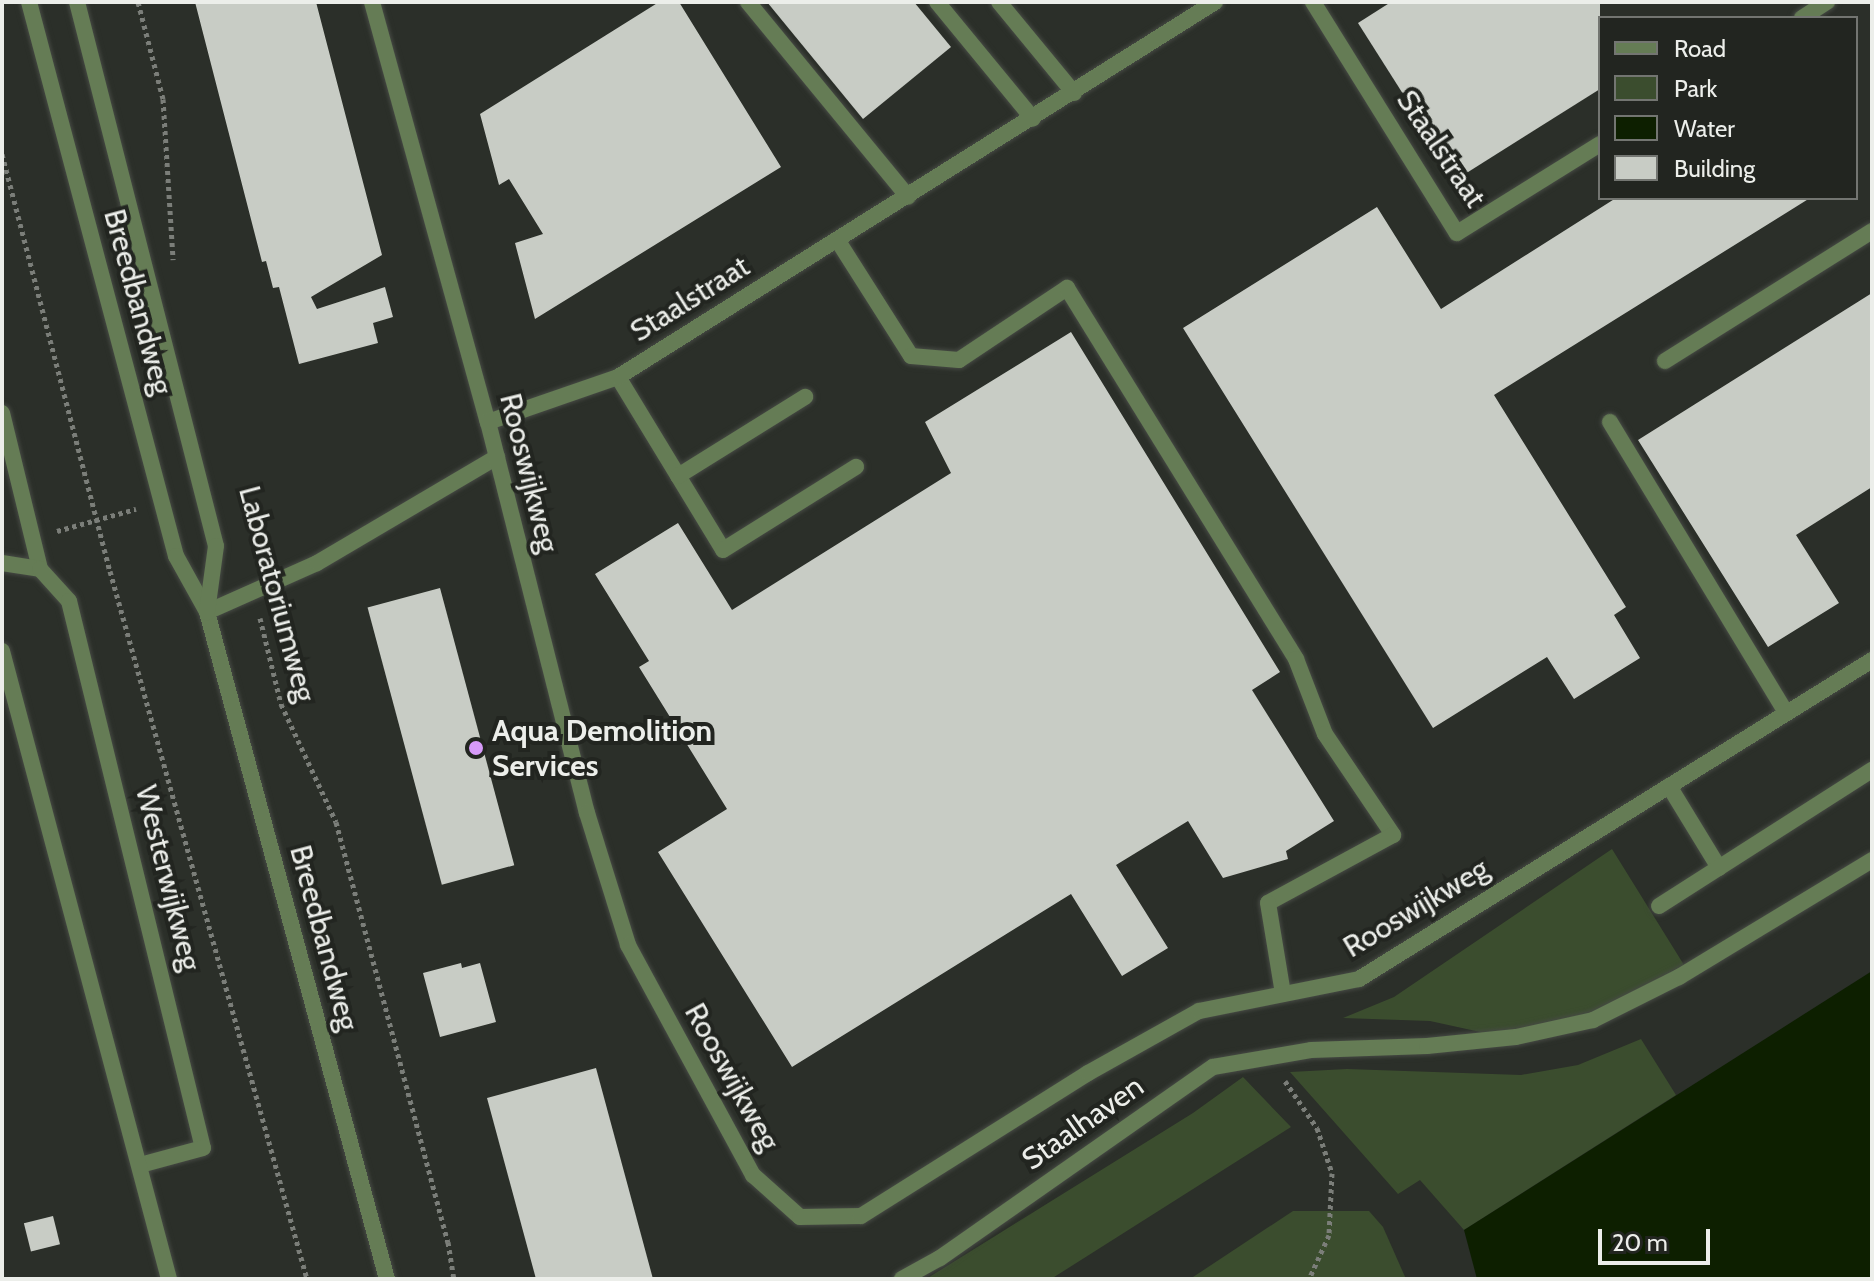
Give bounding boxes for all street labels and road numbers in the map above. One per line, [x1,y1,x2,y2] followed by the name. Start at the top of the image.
[1389,84,1493,214] street label: Staalstraat
[96,205,180,399] street label: Breedbandweg
[624,248,756,350] street label: Staalstraat
[492,390,566,556] street label: Rooswijkweg
[231,482,323,706] street label: Laboratoriumweg
[128,782,208,974] street label: Westerwijkweg
[282,841,366,1035] street label: Breedbandweg
[1337,851,1495,965] street label: Rooswijkweg
[677,997,787,1157] street label: Rooswijkweg
[1015,1068,1151,1178] street label: Staalhaven

